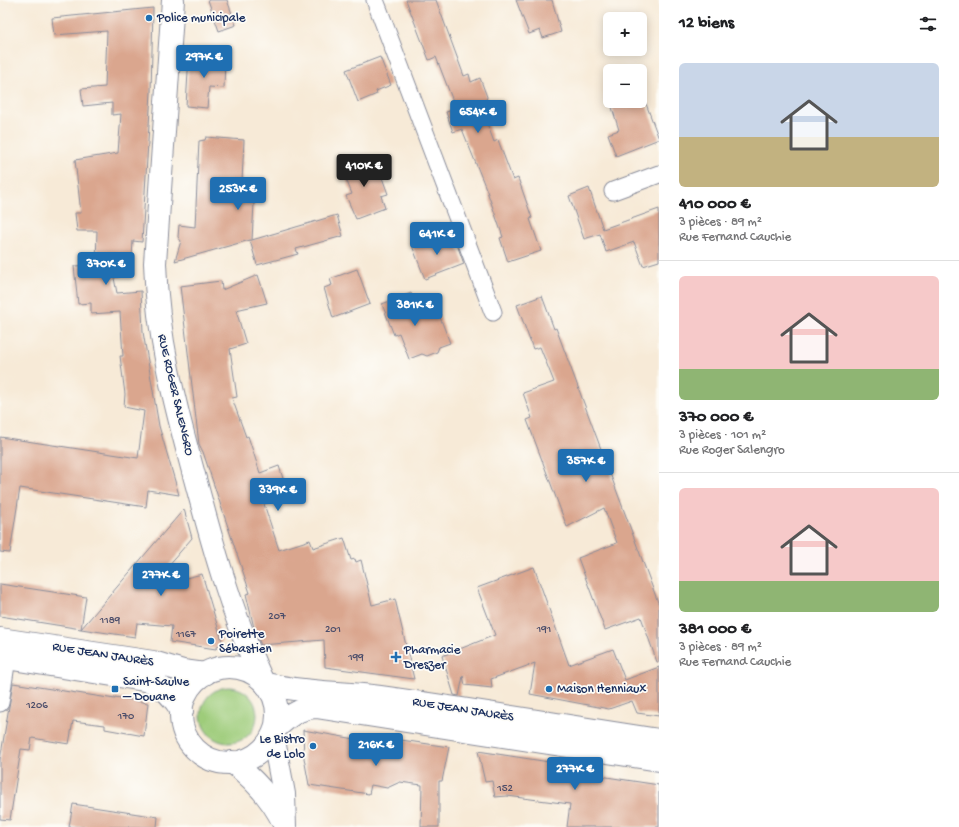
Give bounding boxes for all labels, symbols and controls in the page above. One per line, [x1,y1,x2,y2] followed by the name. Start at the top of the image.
[156,11,246,26] place label: Police municipale
[603,12,647,108] map controls
[603,12,647,56] button: +
[144,13,154,23] marker: Police municipale
[917,13,939,35] icon: filters
[679,14,734,34] text: 12 biens
[171,45,237,79] pin: 297K €
[185,50,223,65] text: 297K €
[603,64,647,108] button: −
[773,89,845,161] icon: home
[445,100,511,134] pin: 654K €
[459,105,497,120] text: 654K €
[331,154,397,188] pin: 410K €
[346,159,382,174] text: 410K €
[205,177,271,211] pin: 253K €
[219,182,257,197] text: 253K €
[679,195,751,215] text: 410 000 €
[679,215,762,230] text: 3 pièces · 89 m²
[404,222,470,256] pin: 641K €
[419,227,455,242] text: 641K €
[679,230,791,245] text: Rue Fernand Cauchie
[73,252,139,286] pin: 370K €
[87,257,125,272] text: 370K €
[382,293,448,327] pin: 381K €
[396,298,434,313] text: 381K €
[773,302,845,374] icon: home
[154,333,196,457] street label: RUE ROGER SALENGRO
[679,408,753,428] text: 370 000 €
[679,428,766,443] text: 3 pièces · 101 m²
[679,443,785,458] text: Rue Roger Salengro
[553,449,619,483] pin: 357K €
[567,454,605,469] text: 357K €
[245,478,311,512] pin: 339K €
[259,483,297,498] text: 339K €
[773,514,845,586] icon: home
[128,563,194,597] pin: 277K €
[142,568,180,583] text: 277K €
[268,611,286,623] house number: 207
[99,615,121,627] house number: 1189
[679,620,751,640] text: 381 000 €
[325,624,341,636] house number: 201
[536,624,551,636] house number: 191
[218,627,272,657] place label: Poirette Sébastien
[175,629,196,641] house number: 1167
[206,636,216,646] marker: Poirette Sébastien
[51,639,156,671] street label: RUE JEAN JAURÈS
[679,640,762,655] text: 3 pièces · 89 m²
[403,643,461,673] place label: Pharmacie Dreszer
[347,652,364,664] house number: 199
[391,652,401,662] marker: Pharmacie Dreszer
[679,655,791,670] text: Rue Fernand Cauchie
[122,675,190,705] place label: Saint-Saulve – Douane
[557,682,646,697] place label: Maison Henniaux
[110,684,120,694] marker: Saint-Saulve – Douane
[544,684,554,694] marker: Maison Henniaux
[411,694,516,726] street label: RUE JEAN JAURÈS
[25,700,48,712] house number: 1206
[117,711,134,723] house number: 170
[260,732,305,762] place label: Le Bistro de Lolo
[343,733,409,767] pin: 216K €
[358,738,394,753] text: 216K €
[308,741,318,751] marker: Le Bistro de Lolo
[542,757,608,791] pin: 277K €
[556,762,594,777] text: 277K €
[496,783,513,795] house number: 152

